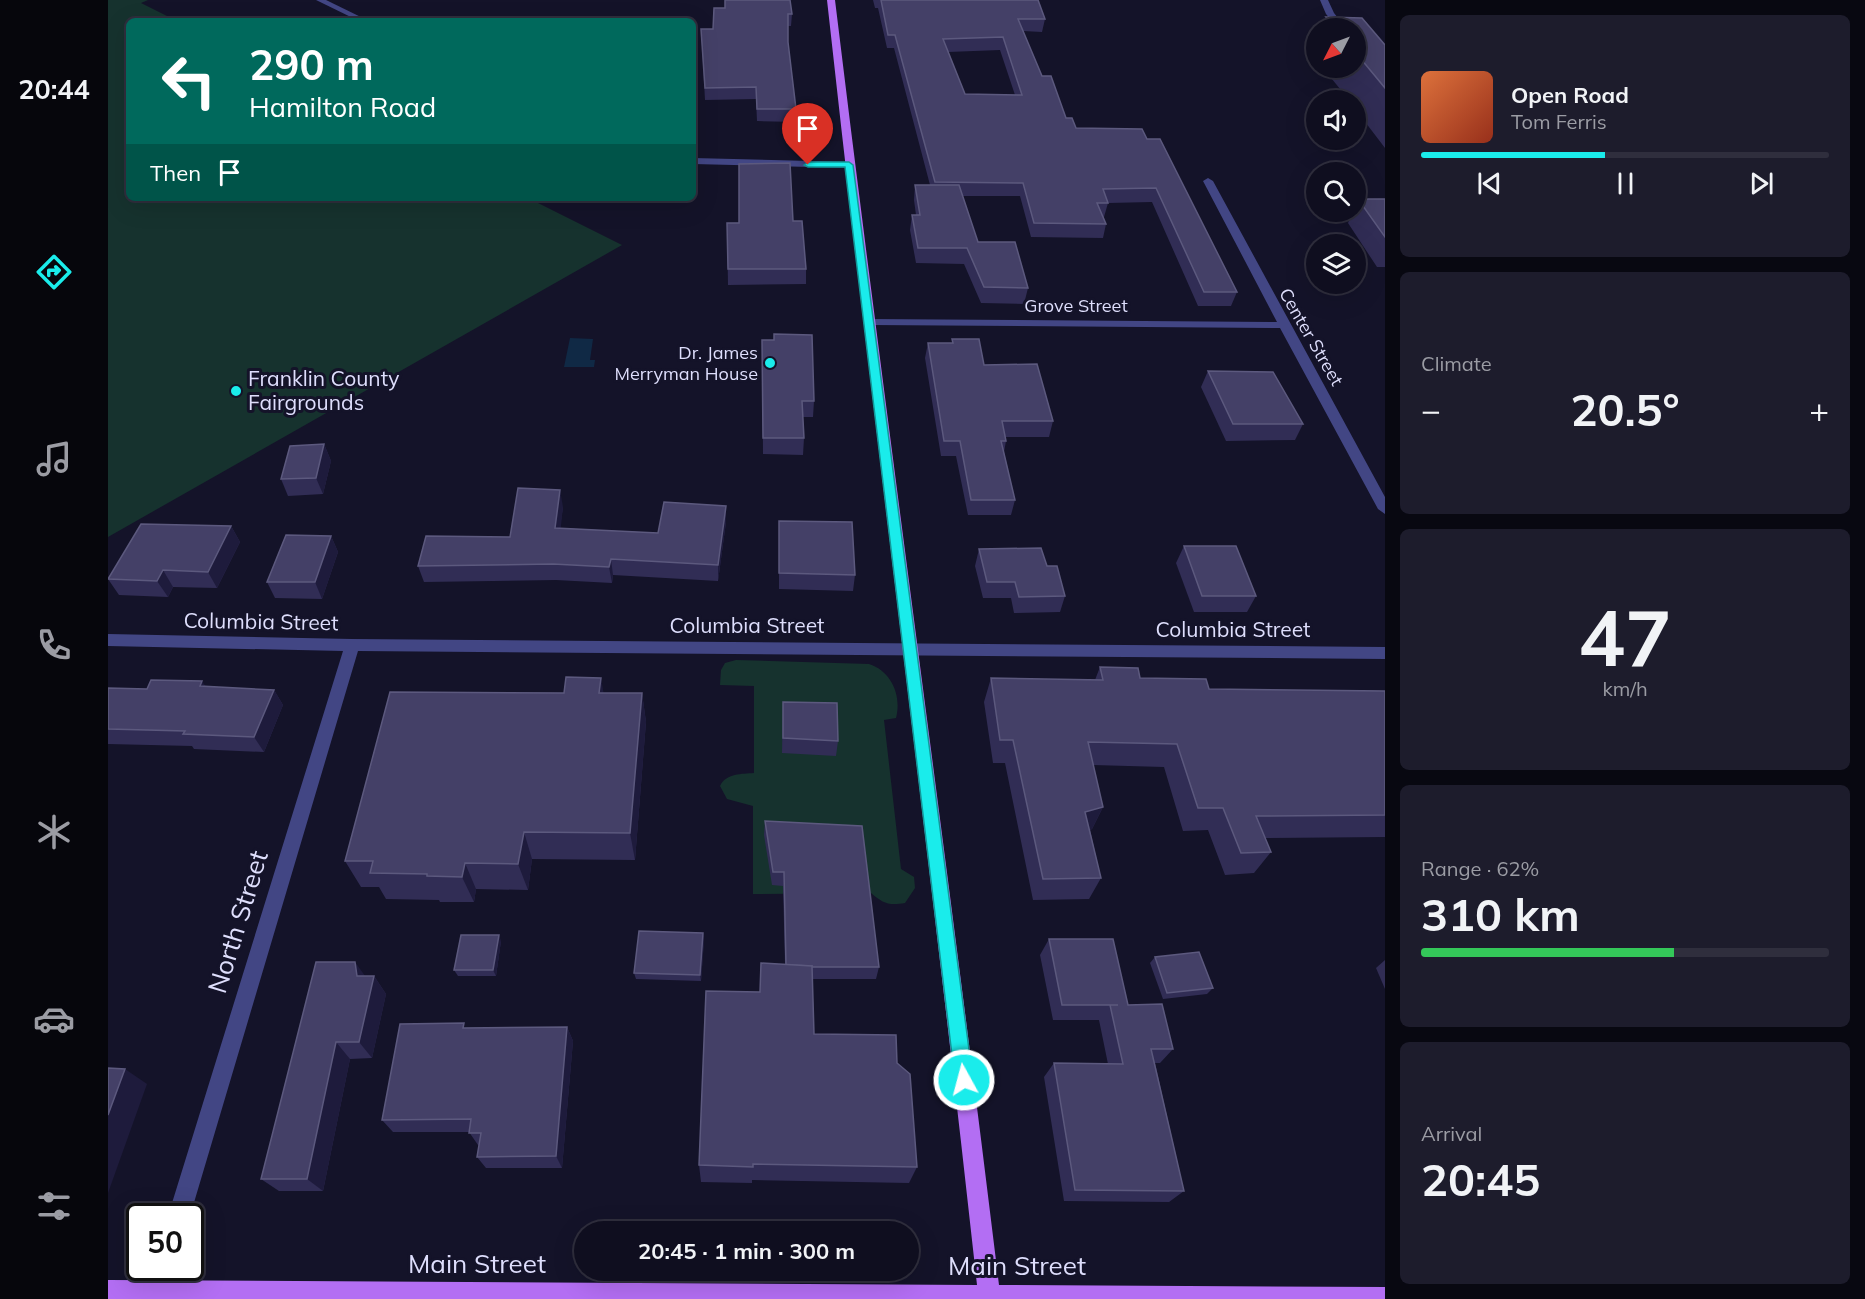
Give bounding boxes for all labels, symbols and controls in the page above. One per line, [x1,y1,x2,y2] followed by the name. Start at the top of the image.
[1306,18,1366,78] north arrow
[1306,18,1366,294] map controls
[249,38,374,91] text: 290 m
[150,42,228,120] icon: left
[18,72,90,106] text: 20:44
[1511,81,1629,109] text: Open Road
[249,90,436,124] text: Hamilton Road
[1306,90,1366,150] button: sound
[782,103,833,165] pin
[1511,109,1607,134] text: Tom Ferris
[791,112,824,145] icon: arrive
[213,156,246,189] icon: arrive
[150,159,201,187] text: Then
[1306,162,1366,222] button: search
[1473,167,1506,200] icon: previous
[1609,167,1642,200] icon: pause
[1745,167,1778,200] icon: next
[1306,234,1366,294] button: layers
[33,251,75,293] icon: directions
[1274,284,1349,390] street label: Center Street
[1024,294,1128,317] street label: Grove Street
[615,341,758,385] place label: Dr. James Merryman House
[1421,351,1492,376] text: Climate
[763,356,777,370] marker: Dr. James Merryman House
[248,365,399,415] place label: Franklin County Fairgrounds
[1570,381,1680,437] text: 20.5°
[229,384,243,398] marker: Franklin County Fairgrounds
[1421,389,1441,430] text: −
[1809,389,1829,430] text: +
[33,438,75,480] icon: music
[1578,588,1672,686] text: 47
[183,607,339,635] street label: Columbia Street
[670,612,824,638] street label: Columbia Street
[1156,616,1310,642] street label: Columbia Street
[33,624,75,666] icon: phone
[1602,676,1648,701] text: km/h
[33,811,75,853] icon: climate
[200,847,275,997] street label: North Street
[1421,856,1539,881] text: Range · 62%
[1421,886,1580,942] text: 310 km
[33,998,75,1040] icon: car
[932,1048,996,1112] position arrow
[1421,1121,1482,1146] text: Arrival
[1421,1151,1540,1207] text: 20:45
[33,1185,75,1227] icon: filters
[126,1203,204,1281] speed limit sign: 50
[638,1237,855,1265] text: 20:45 · 1 min · 300 m
[408,1247,546,1280] street label: Main Street
[948,1249,1086,1282] street label: Main Street

